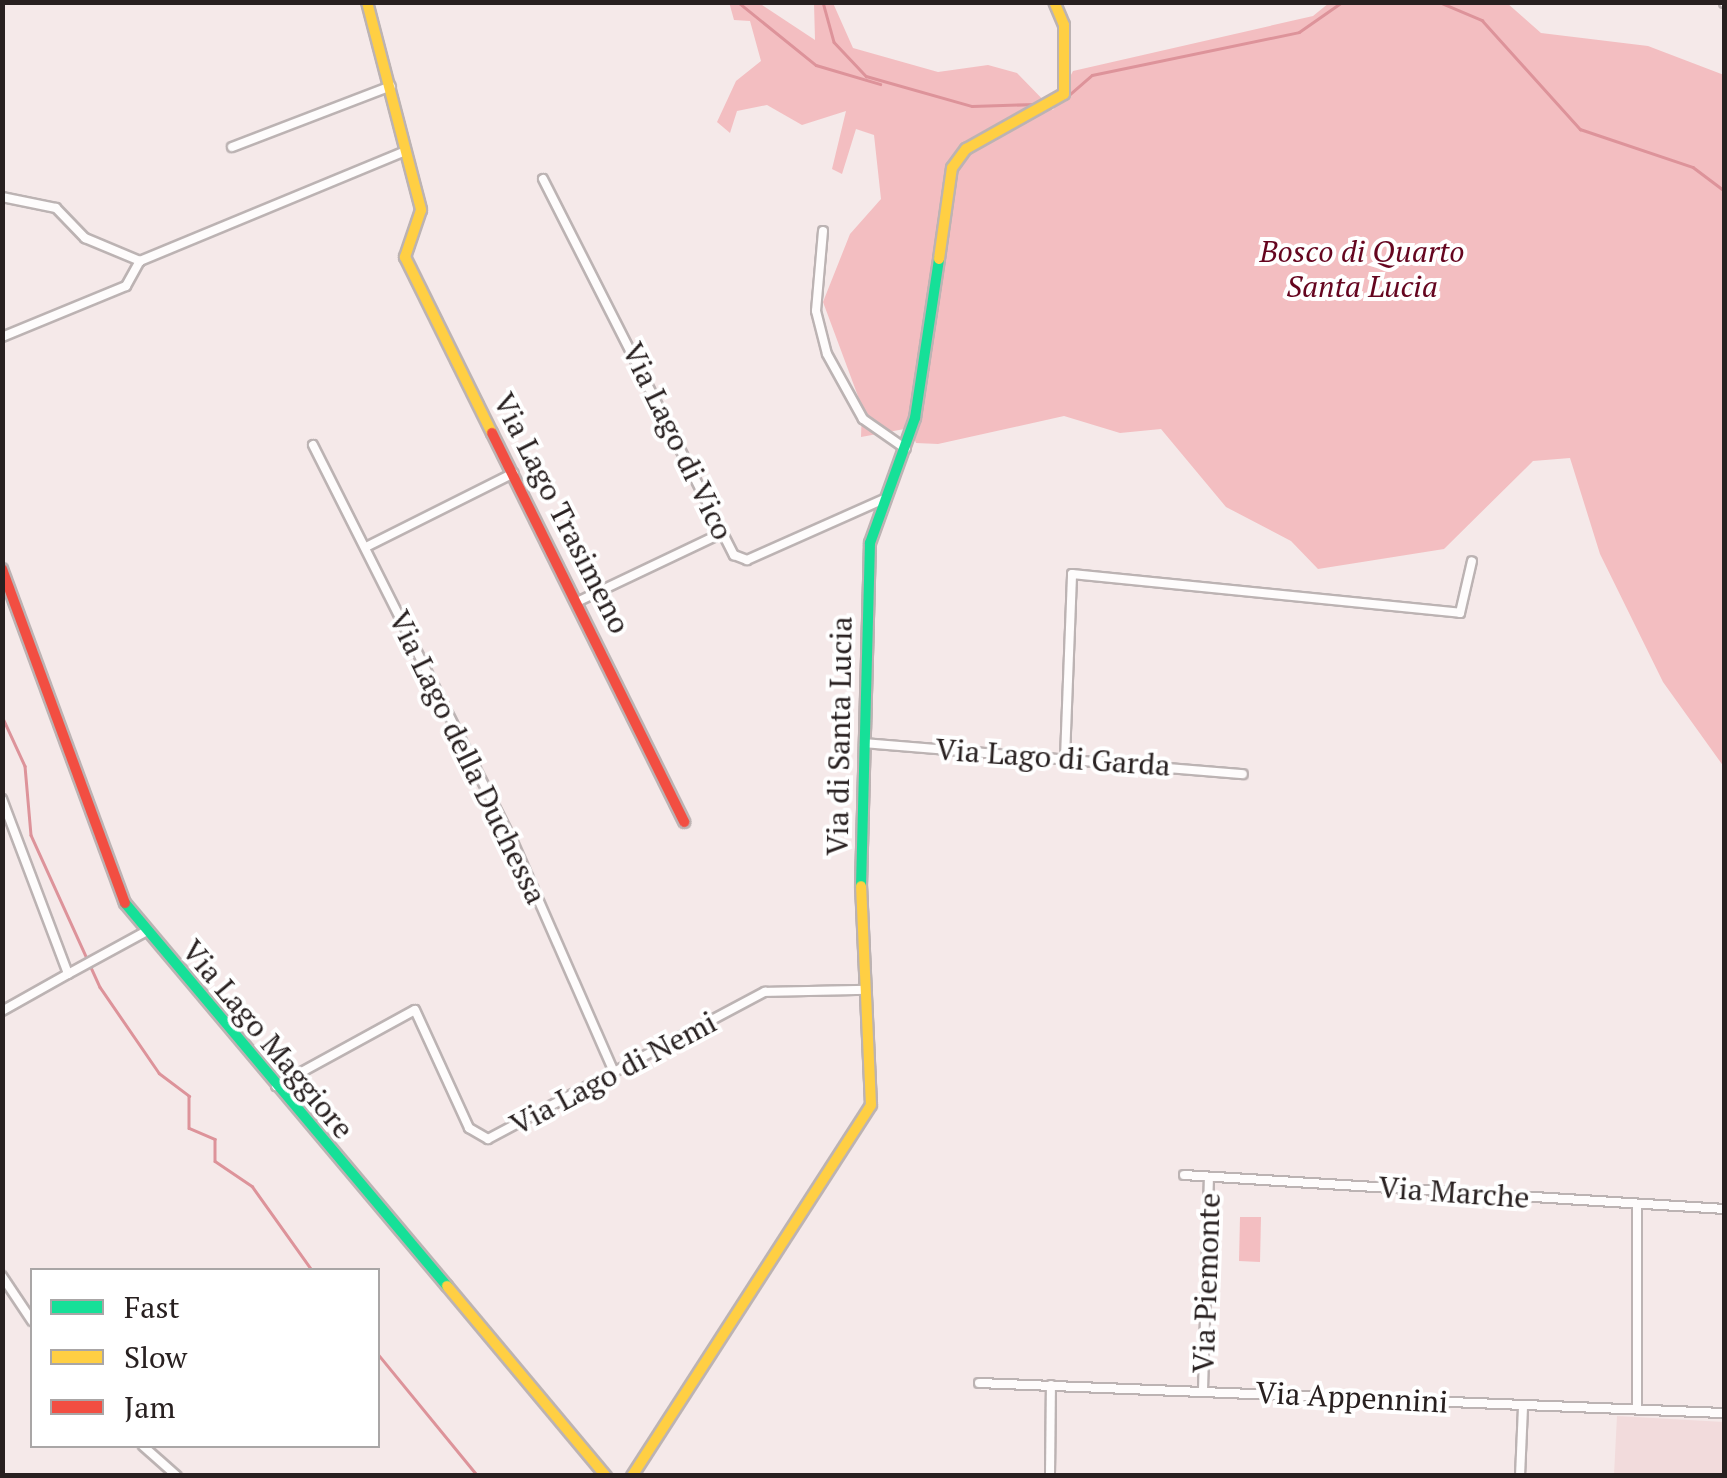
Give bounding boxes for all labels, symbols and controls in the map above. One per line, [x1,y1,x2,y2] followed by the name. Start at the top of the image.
[1259,233,1465,304] park label: Bosco di Quarto Santa Lucia
[615,336,741,546] street label: Via Lago di Vico
[486,387,638,639] street label: Via Lago Trasimeno
[381,605,555,909] street label: Via Lago della Duchessa
[819,616,859,856] street label: Via di Santa Lucia
[934,731,1172,783] street label: Via Lago di Garda
[174,932,362,1146] street label: Via Lago Maggiore
[504,1004,722,1142] street label: Via Lago di Nemi
[1377,1169,1531,1215] street label: Via Marche
[1185,1192,1227,1374] street label: Via Piemonte
[30,1268,380,1448] legend
[124,1287,180,1327] text: Fast
[124,1337,187,1377] text: Slow
[1255,1374,1449,1420] street label: Via Appennini
[124,1387,175,1427] text: Jam

